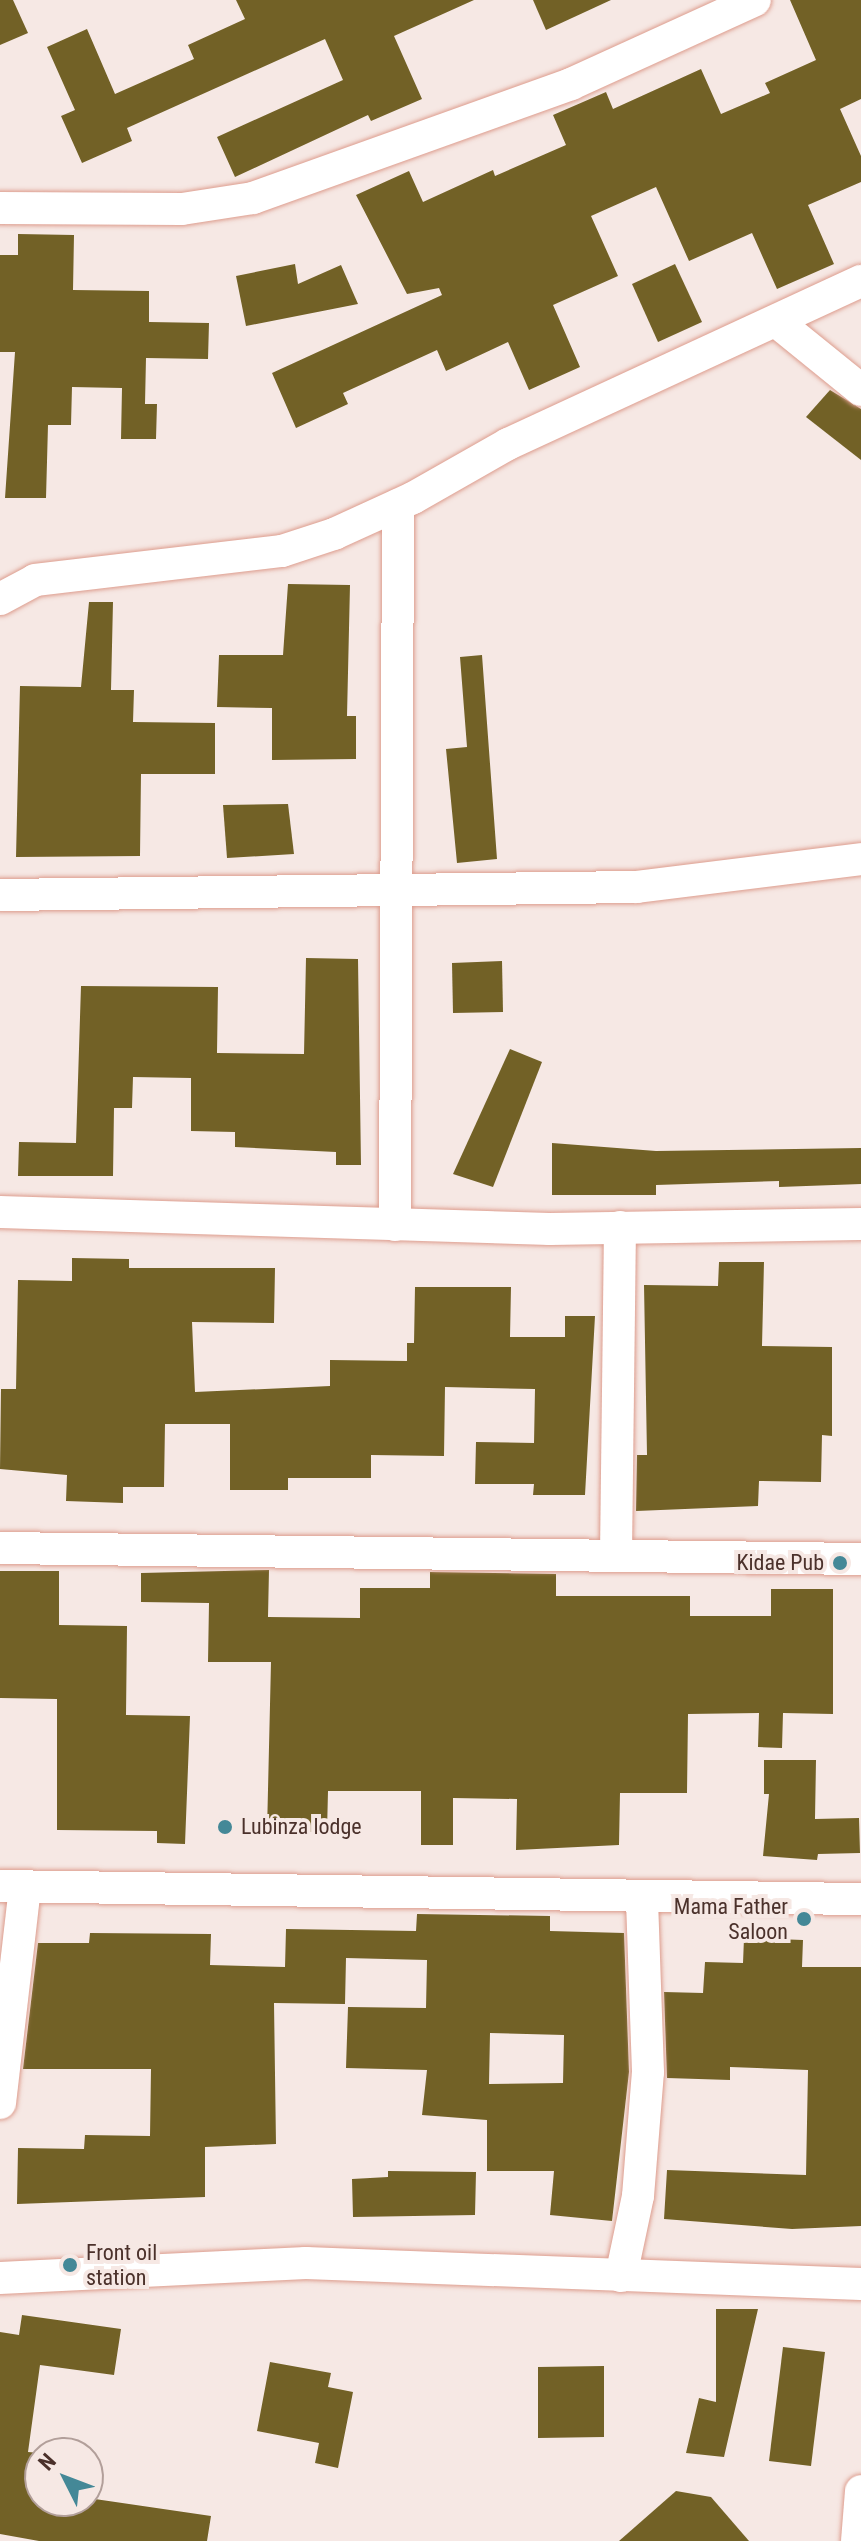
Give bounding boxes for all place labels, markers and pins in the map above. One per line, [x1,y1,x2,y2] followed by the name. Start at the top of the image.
[736,1550,824,1576] place label: Kidae Pub
[831,1554,849,1572] marker: Kidae Pub
[241,1814,362,1840] place label: Lubinza lodge
[216,1818,234,1836] marker: Lubinza lodge
[674,1893,788,1944] place label: Mama Father Saloon
[795,1910,813,1928] marker: Mama Father Saloon
[86,2239,157,2290] place label: Front oil station
[61,2256,79,2274] marker: Front oil station

